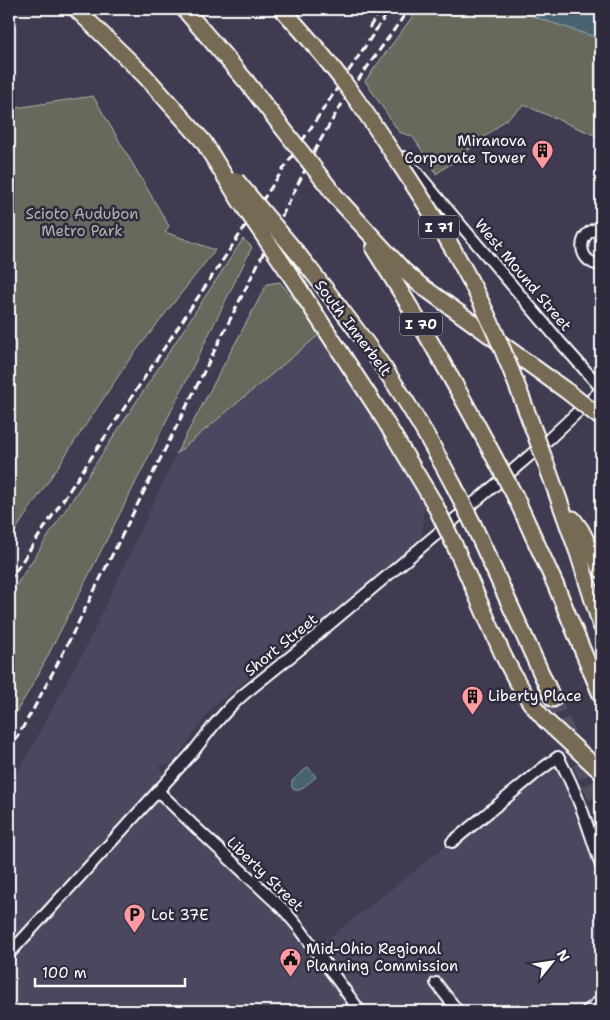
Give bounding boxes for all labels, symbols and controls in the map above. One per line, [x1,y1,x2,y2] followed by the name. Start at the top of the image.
[405,131,527,168] place label: Miranova Corporate Tower
[530,138,554,169] building icon: Miranova Corporate Tower
[26,204,138,241] park label: Scioto Audubon Metro Park
[470,215,576,335] street label: West Mound Street
[419,216,459,238] road number: I 71
[310,276,396,380] street label: South Innerbelt
[400,312,442,336] road number: I 70
[240,609,322,681] street label: Short Street
[460,684,484,715] building icon: Liberty Place
[488,686,582,706] place label: Liberty Place
[222,832,308,916] street label: Liberty Street
[123,903,147,934] parking icon: Lot 37E
[151,905,209,925] place label: Lot 37E
[528,938,578,988] north arrow
[306,939,458,976] place label: Mid-Ohio Regional Planning Commission
[278,946,302,977] public building icon: Mid-Ohio Regional Planning Commission
[553,946,574,965] text: N
[35,955,185,987] scale bar
[42,963,87,983] text: 100 m

